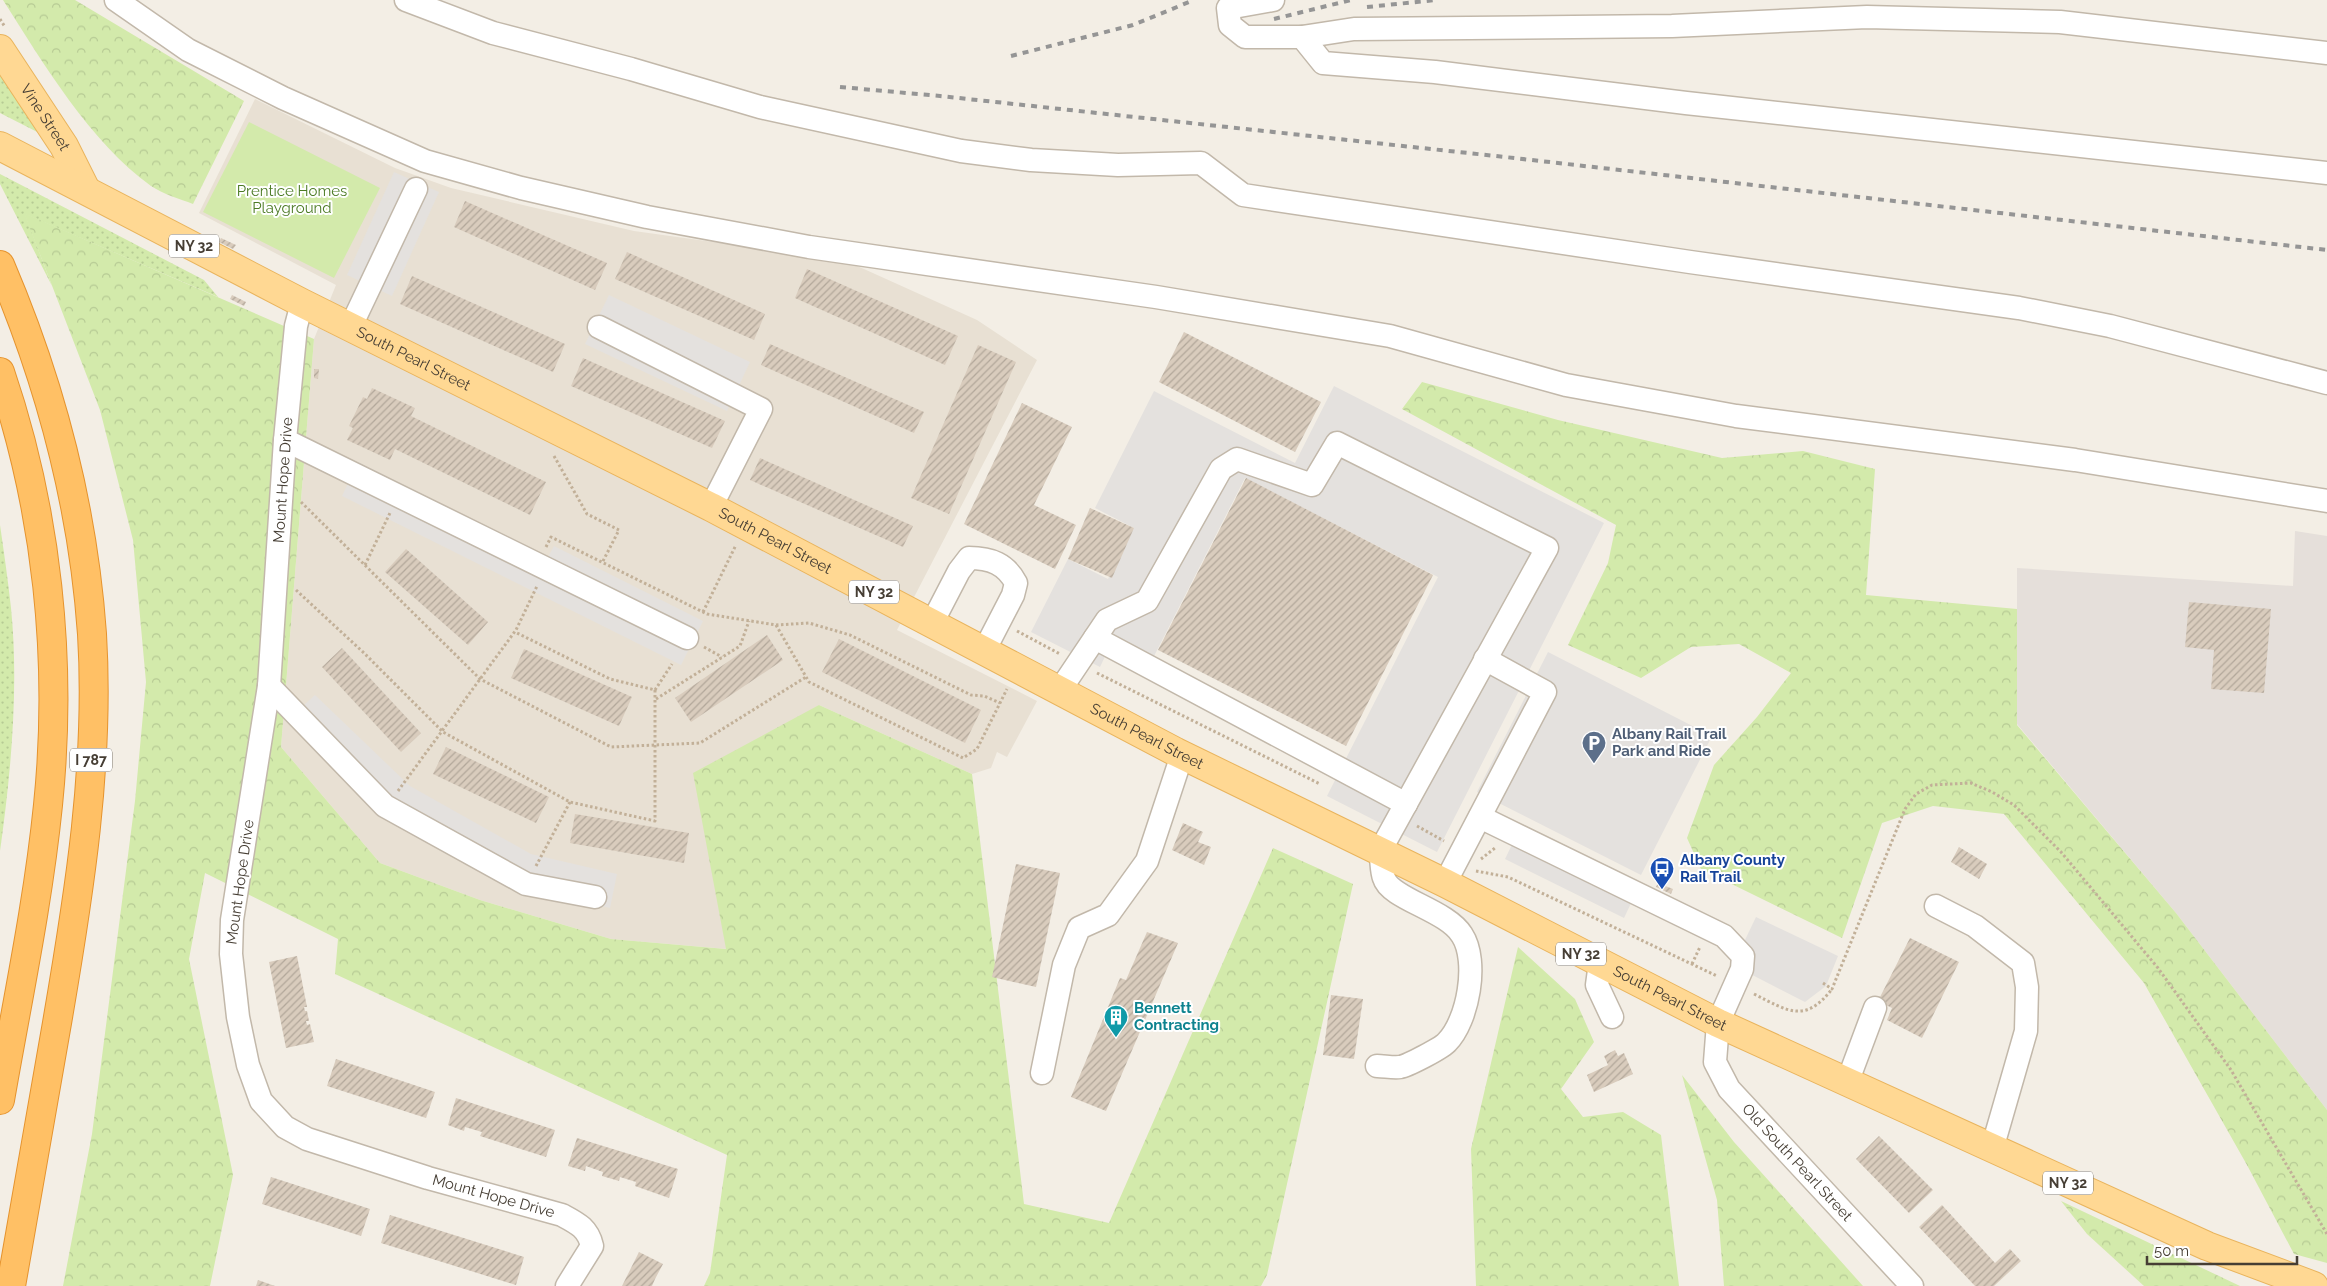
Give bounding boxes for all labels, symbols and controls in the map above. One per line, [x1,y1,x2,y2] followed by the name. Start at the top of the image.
[17,81,74,154] street label: Vine Street
[237,182,347,217] park label: Prentice Homes Playground
[169,235,219,258] road number: NY 32
[354,323,474,395] street label: South Pearl Street
[270,416,296,543] street label: Mount Hope Drive
[716,504,835,578] street label: South Pearl Street
[849,580,899,604] road number: NY 32
[1087,699,1207,773] street label: South Pearl Street
[1612,725,1727,760] place label: Albany Rail Trail Park and Ride
[1581,730,1607,764] parking icon: Albany Rail Trail Park and Ride
[70,748,112,772] road number: I 787
[222,818,258,946] street label: Mount Hope Drive
[1680,851,1786,886] place label: Albany County Rail Trail
[1649,856,1675,890] bus stop icon: Albany County Rail Trail
[1556,942,1606,966] road number: NY 32
[1610,962,1730,1035] street label: South Pearl Street
[1134,999,1219,1034] place label: Bennett Contracting
[1103,1004,1129,1038] building icon: Bennett Contracting
[1738,1100,1856,1225] street label: Old South Pearl Street
[430,1171,557,1222] street label: Mount Hope Drive
[2043,1172,2093,1194] road number: NY 32
[2147,1234,2297,1266] scale bar
[2154,1242,2189,1260] text: 50 m

